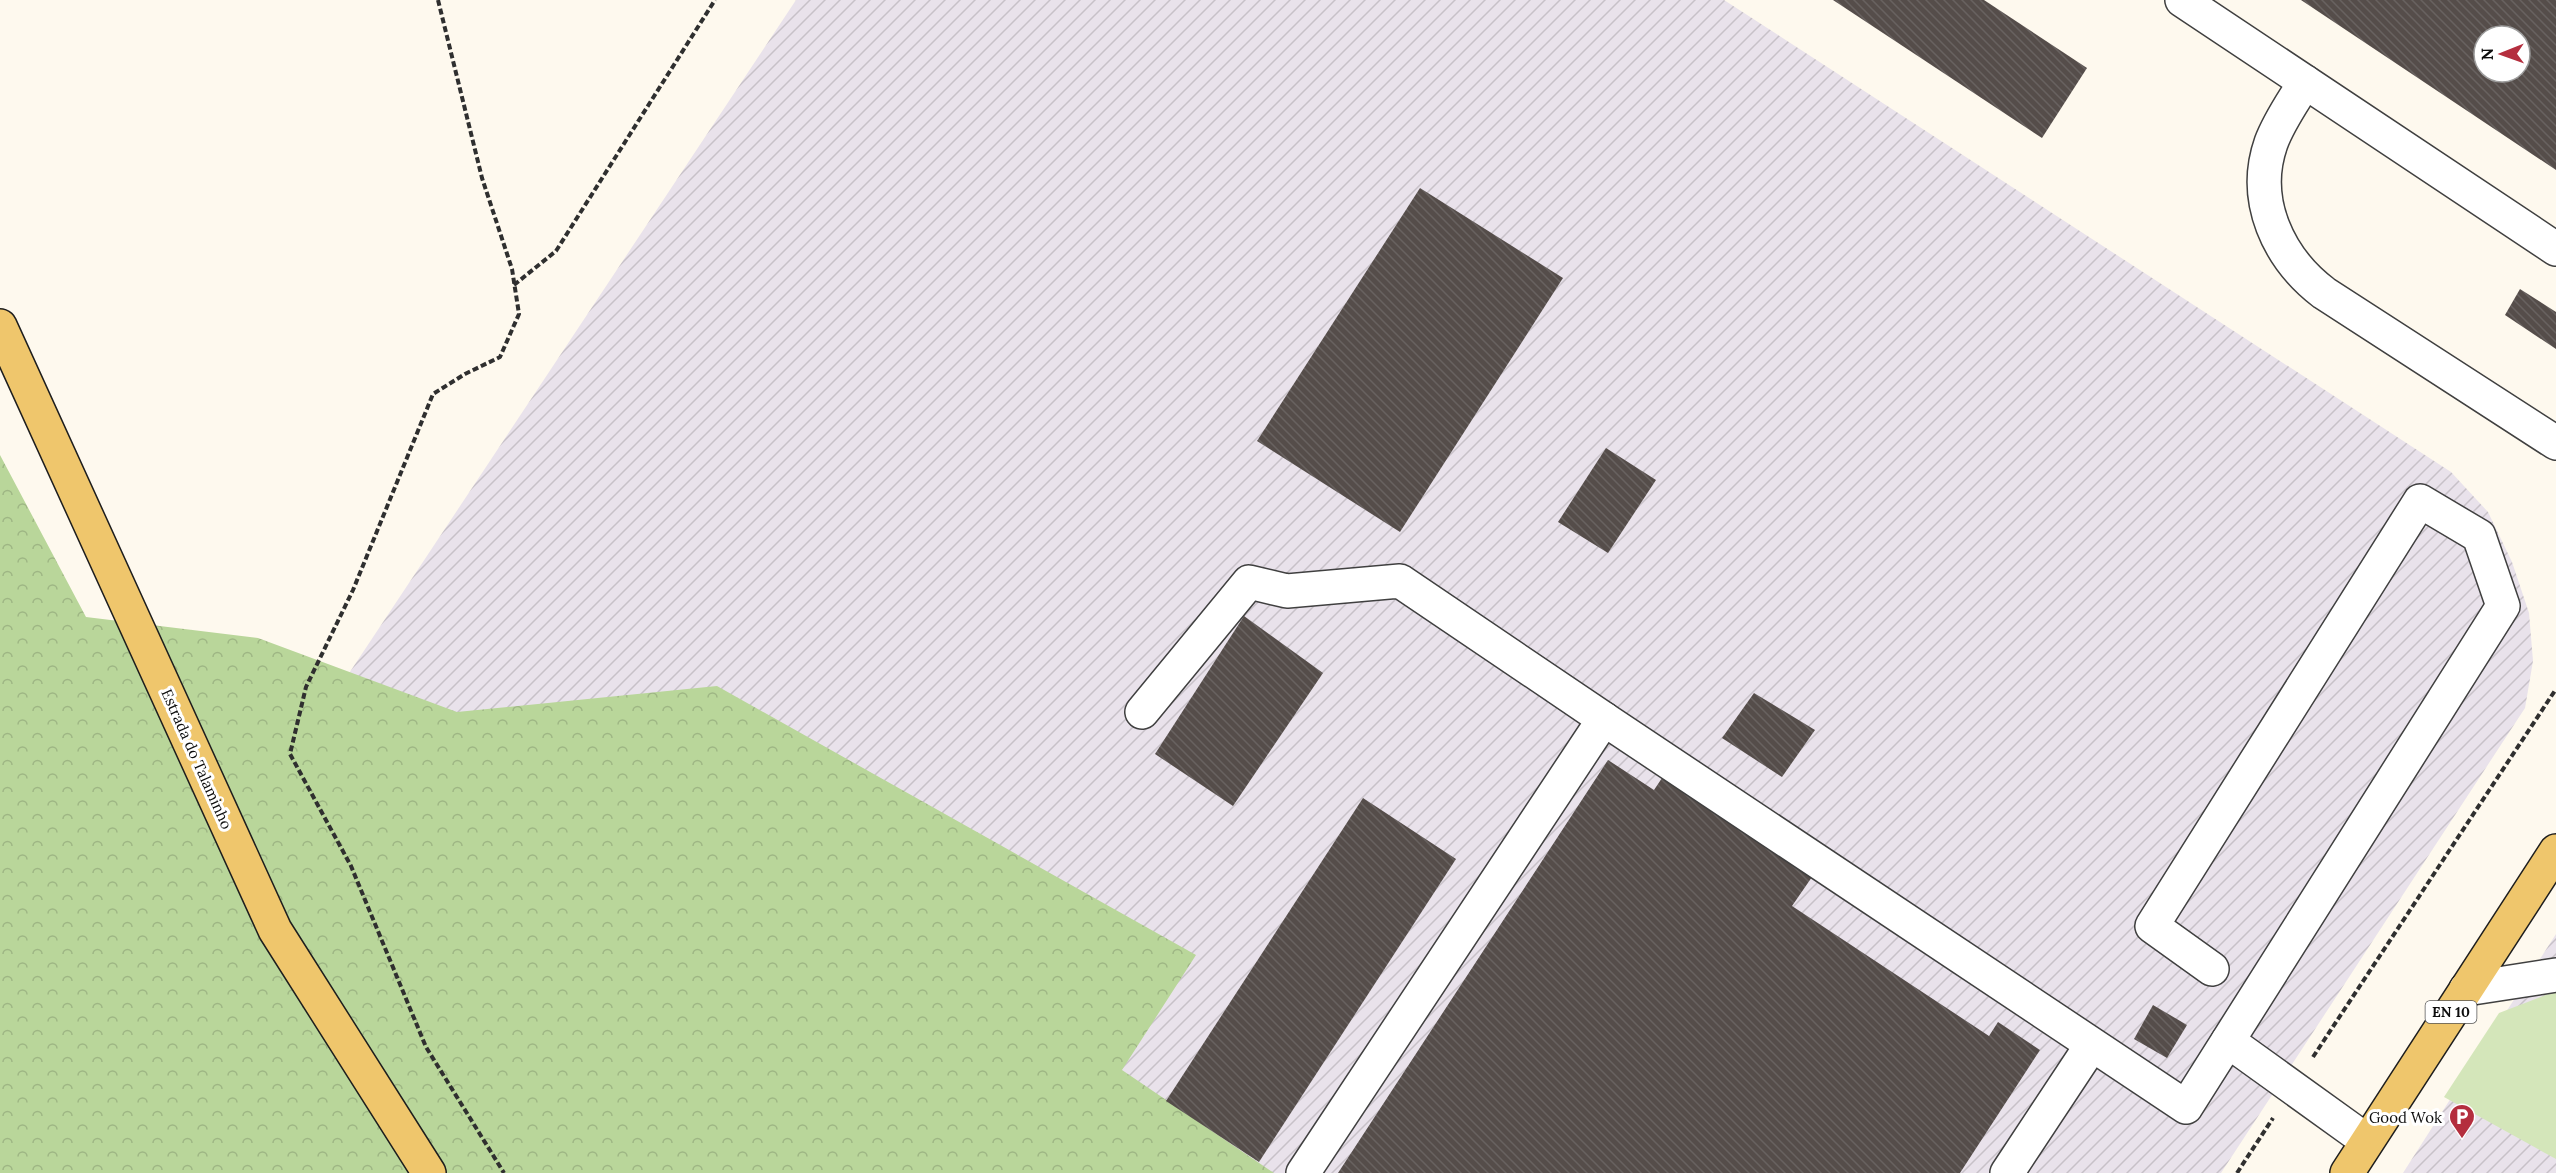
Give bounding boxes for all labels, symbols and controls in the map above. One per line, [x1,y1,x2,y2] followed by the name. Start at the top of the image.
[2472,24,2532,84] north arrow
[2477,48,2497,61] text: N
[157,686,237,832] street label: Estrada do Talaminho
[2426,1001,2476,1023] road number: EN 10
[2447,1102,2477,1140] parking icon: Good Wok
[2369,1108,2442,1127] place label: Good Wok

